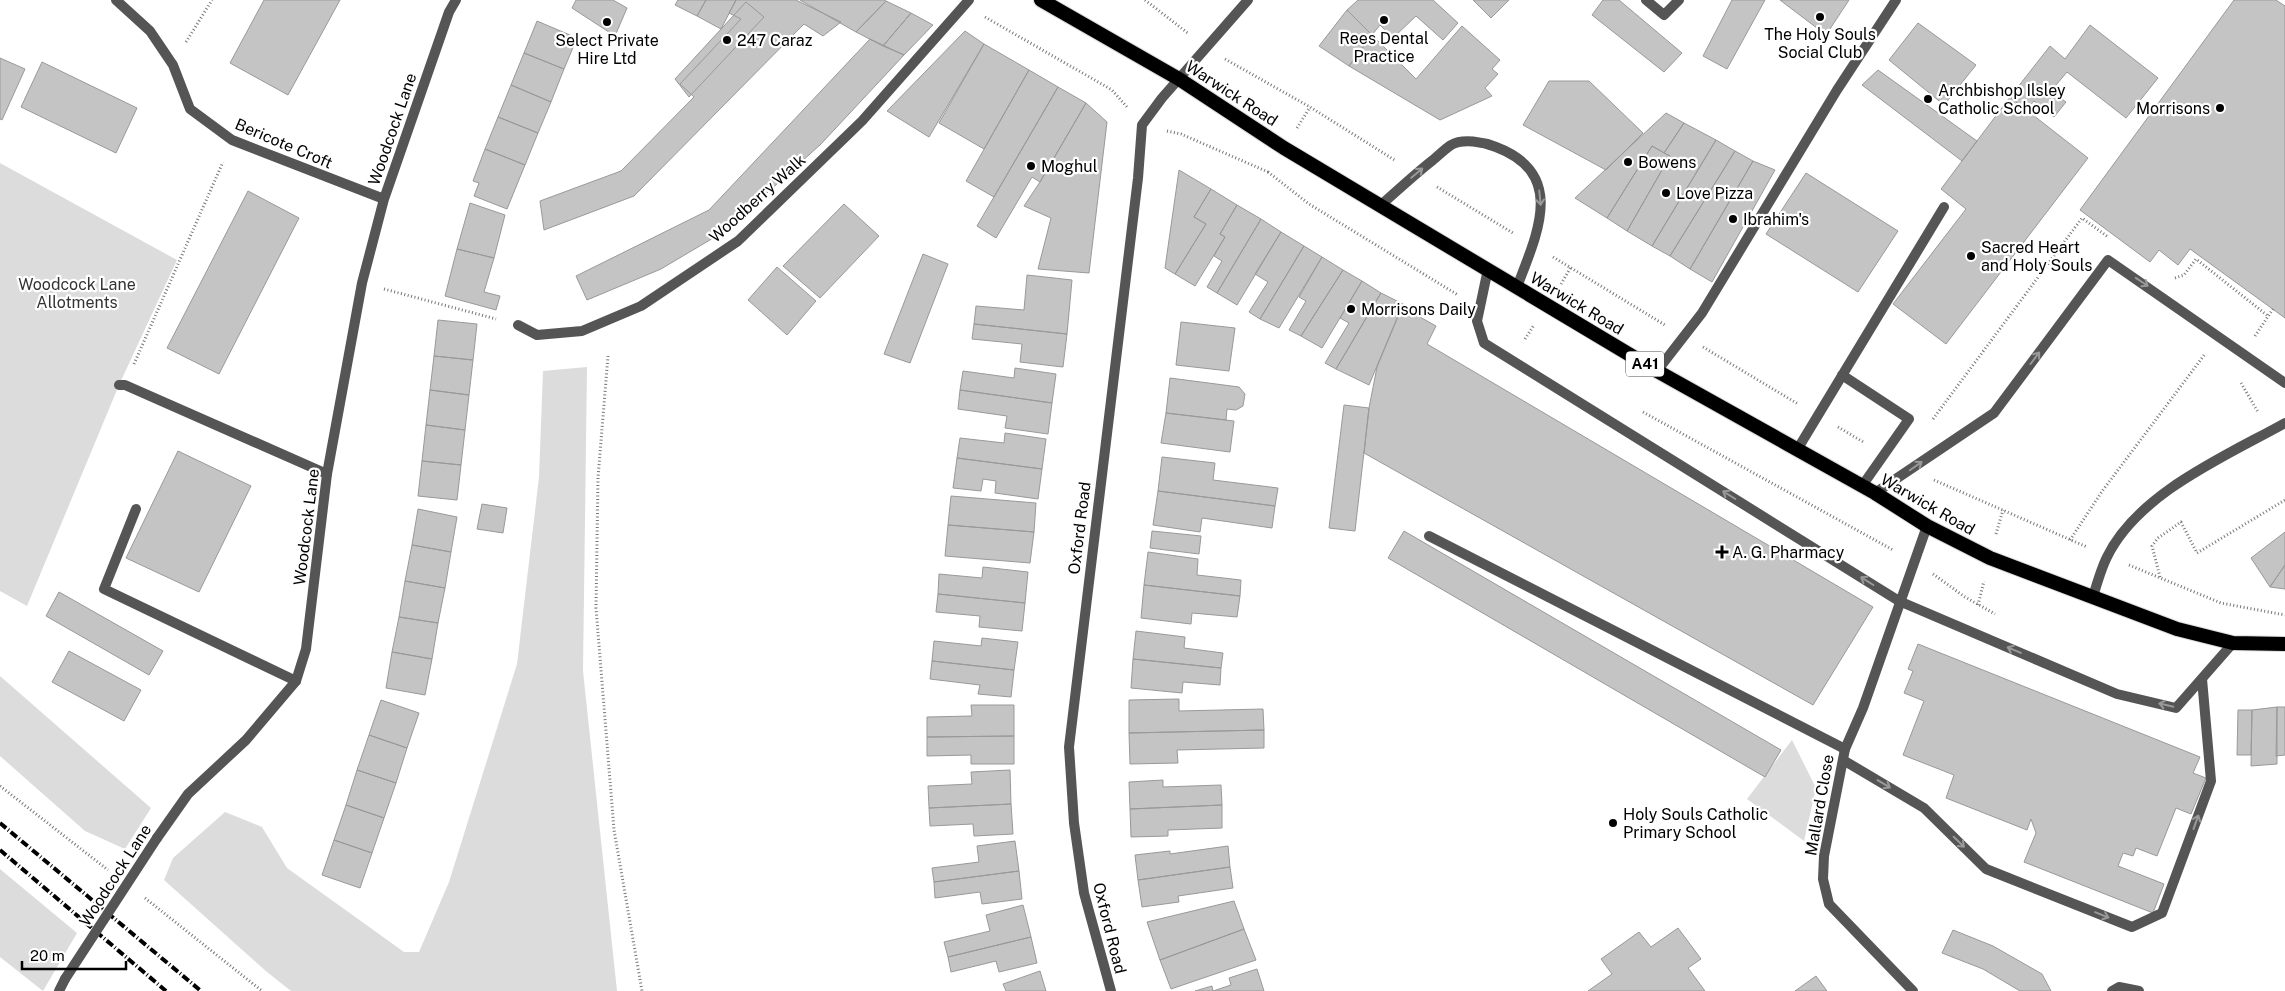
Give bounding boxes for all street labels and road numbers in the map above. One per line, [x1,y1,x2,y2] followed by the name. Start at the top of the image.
[1182,57,1281,130] street label: Warwick Road
[364,71,421,188] street label: Woodcock Lane
[232,114,335,173] street label: Bericote Croft
[705,150,809,247] street label: Woodberry Walk
[1527,268,1627,339] street label: Warwick Road
[1626,352,1664,376] road number: A41
[290,468,323,587] street label: Woodcock Lane
[1877,470,1978,539] street label: Warwick Road
[1064,481,1095,576] street label: Oxford Road
[1801,753,1838,857] street label: Mallard Close
[75,821,155,930] street label: Woodcock Lane
[1089,881,1130,976] street label: Oxford Road

